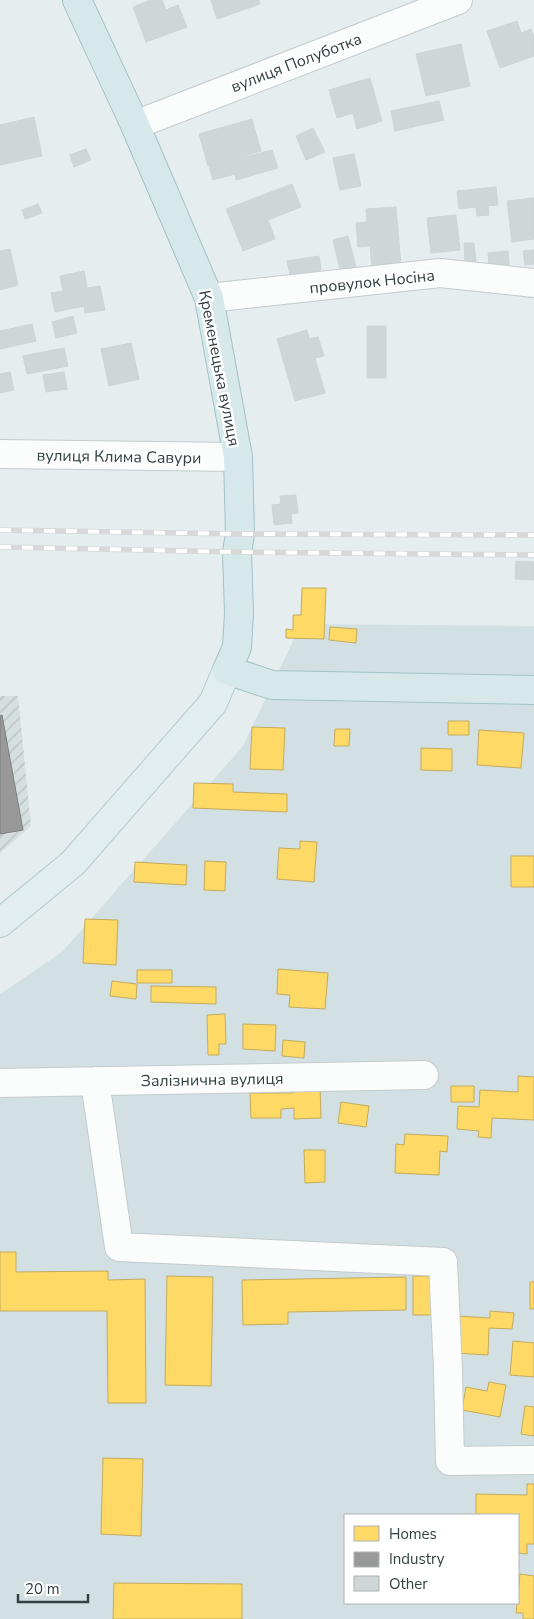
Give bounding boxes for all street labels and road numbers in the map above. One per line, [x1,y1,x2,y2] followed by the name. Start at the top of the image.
[228,28,365,98] street label: вулиця Полуботка
[308,264,436,300] street label: провулок Носіна
[193,288,245,448] street label: Кременецька вулиця
[36,445,202,469] street label: вулиця Клима Савури
[140,1068,284,1092] street label: Залізнична вулиця

